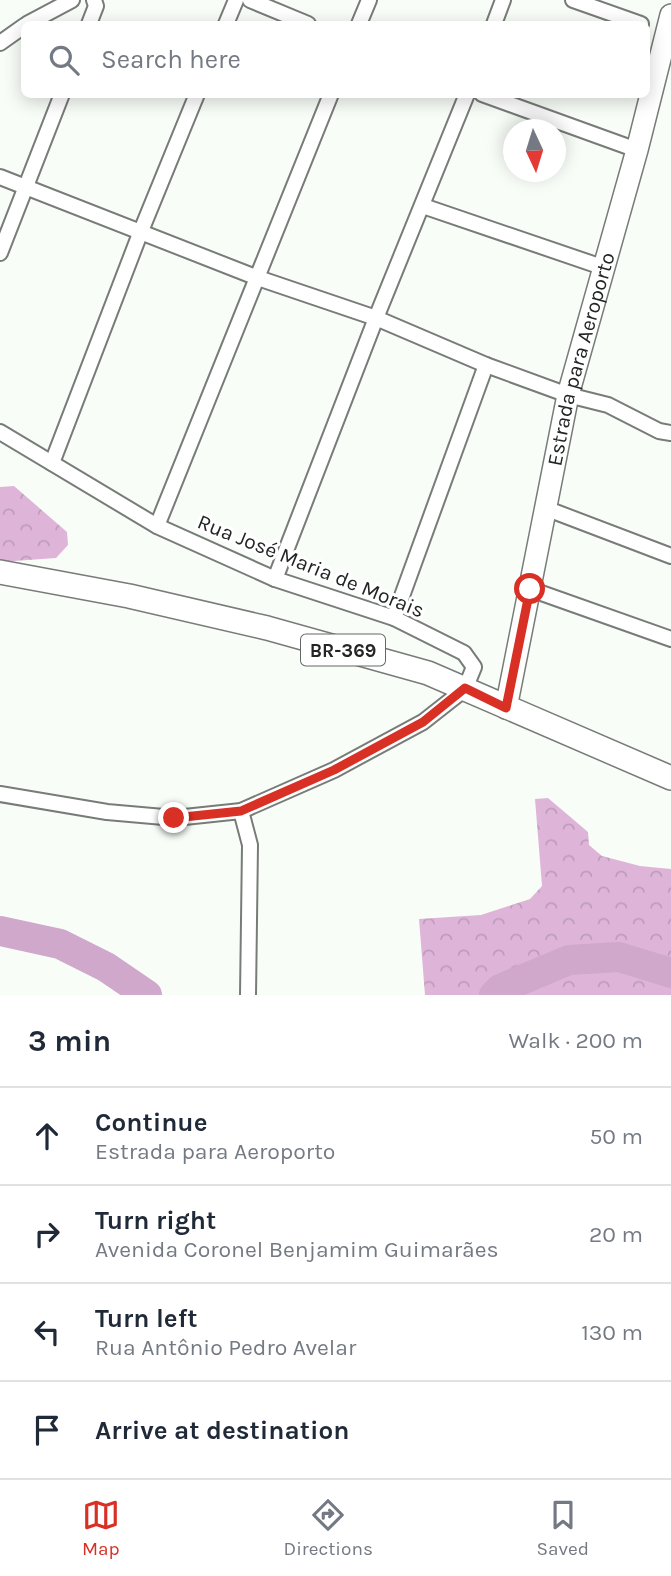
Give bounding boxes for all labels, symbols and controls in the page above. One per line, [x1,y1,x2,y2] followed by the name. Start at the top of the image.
[21,21,650,98] search box
[45,41,83,79] icon: search
[101,44,241,75] text: Search here
[503,119,566,182] north arrow
[542,250,620,468] street label: Estrada para Aeroporto
[194,509,428,623] street label: Rua José Maria de Morais
[514,573,545,604] route start
[301,635,385,666] road number: BR-369
[158,802,189,833] route end
[28,1023,111,1059] text: 3 min
[508,1027,643,1054] text: Walk · 200 m
[95,1107,207,1138] text: Continue
[28,1117,66,1155] icon: ahead
[589,1123,643,1150] text: 50 m
[95,1138,335,1165] text: Estrada para Aeroporto
[95,1205,216,1236] text: Turn right
[28,1215,66,1253] icon: right
[589,1221,643,1248] text: 20 m
[95,1236,499,1263] text: Avenida Coronel Benjamim Guimarães
[95,1303,197,1334] text: Turn left
[28,1313,66,1351] icon: left
[581,1319,643,1346] text: 130 m
[95,1334,356,1361] text: Rua Antônio Pedro Avelar
[28,1411,66,1449] icon: arrive
[95,1415,349,1446] text: Arrive at destination
[82,1496,120,1560] tab: Map
[284,1496,373,1560] tab: Directions
[537,1496,589,1560] tab: Saved

